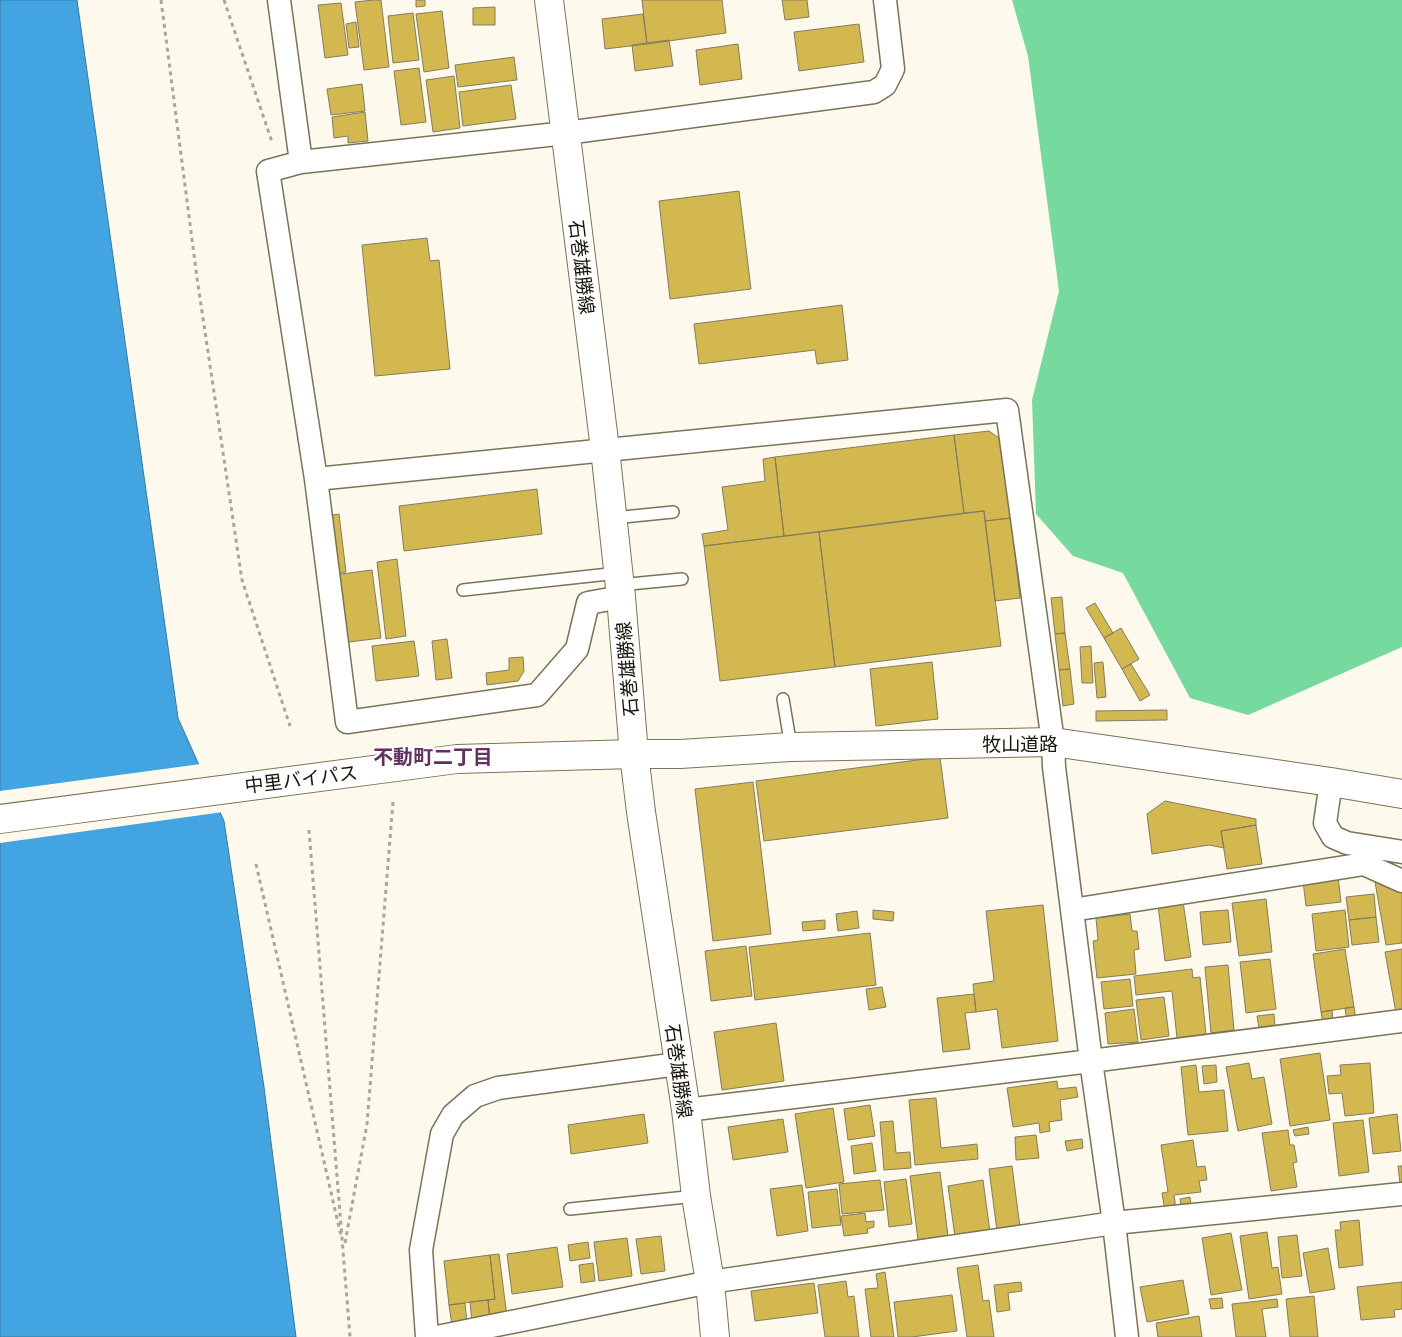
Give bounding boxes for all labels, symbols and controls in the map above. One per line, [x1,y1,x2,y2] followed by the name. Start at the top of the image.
[564,218,600,316] street label: 石巻雄勝線
[611,621,643,717] street label: 石巻雄勝線
[982,732,1058,756] street label: 牧山道路
[373,744,493,770] district label: 不動町二丁目
[243,760,359,798] street label: 中里バイパス
[661,1022,697,1120] street label: 石巻雄勝線

